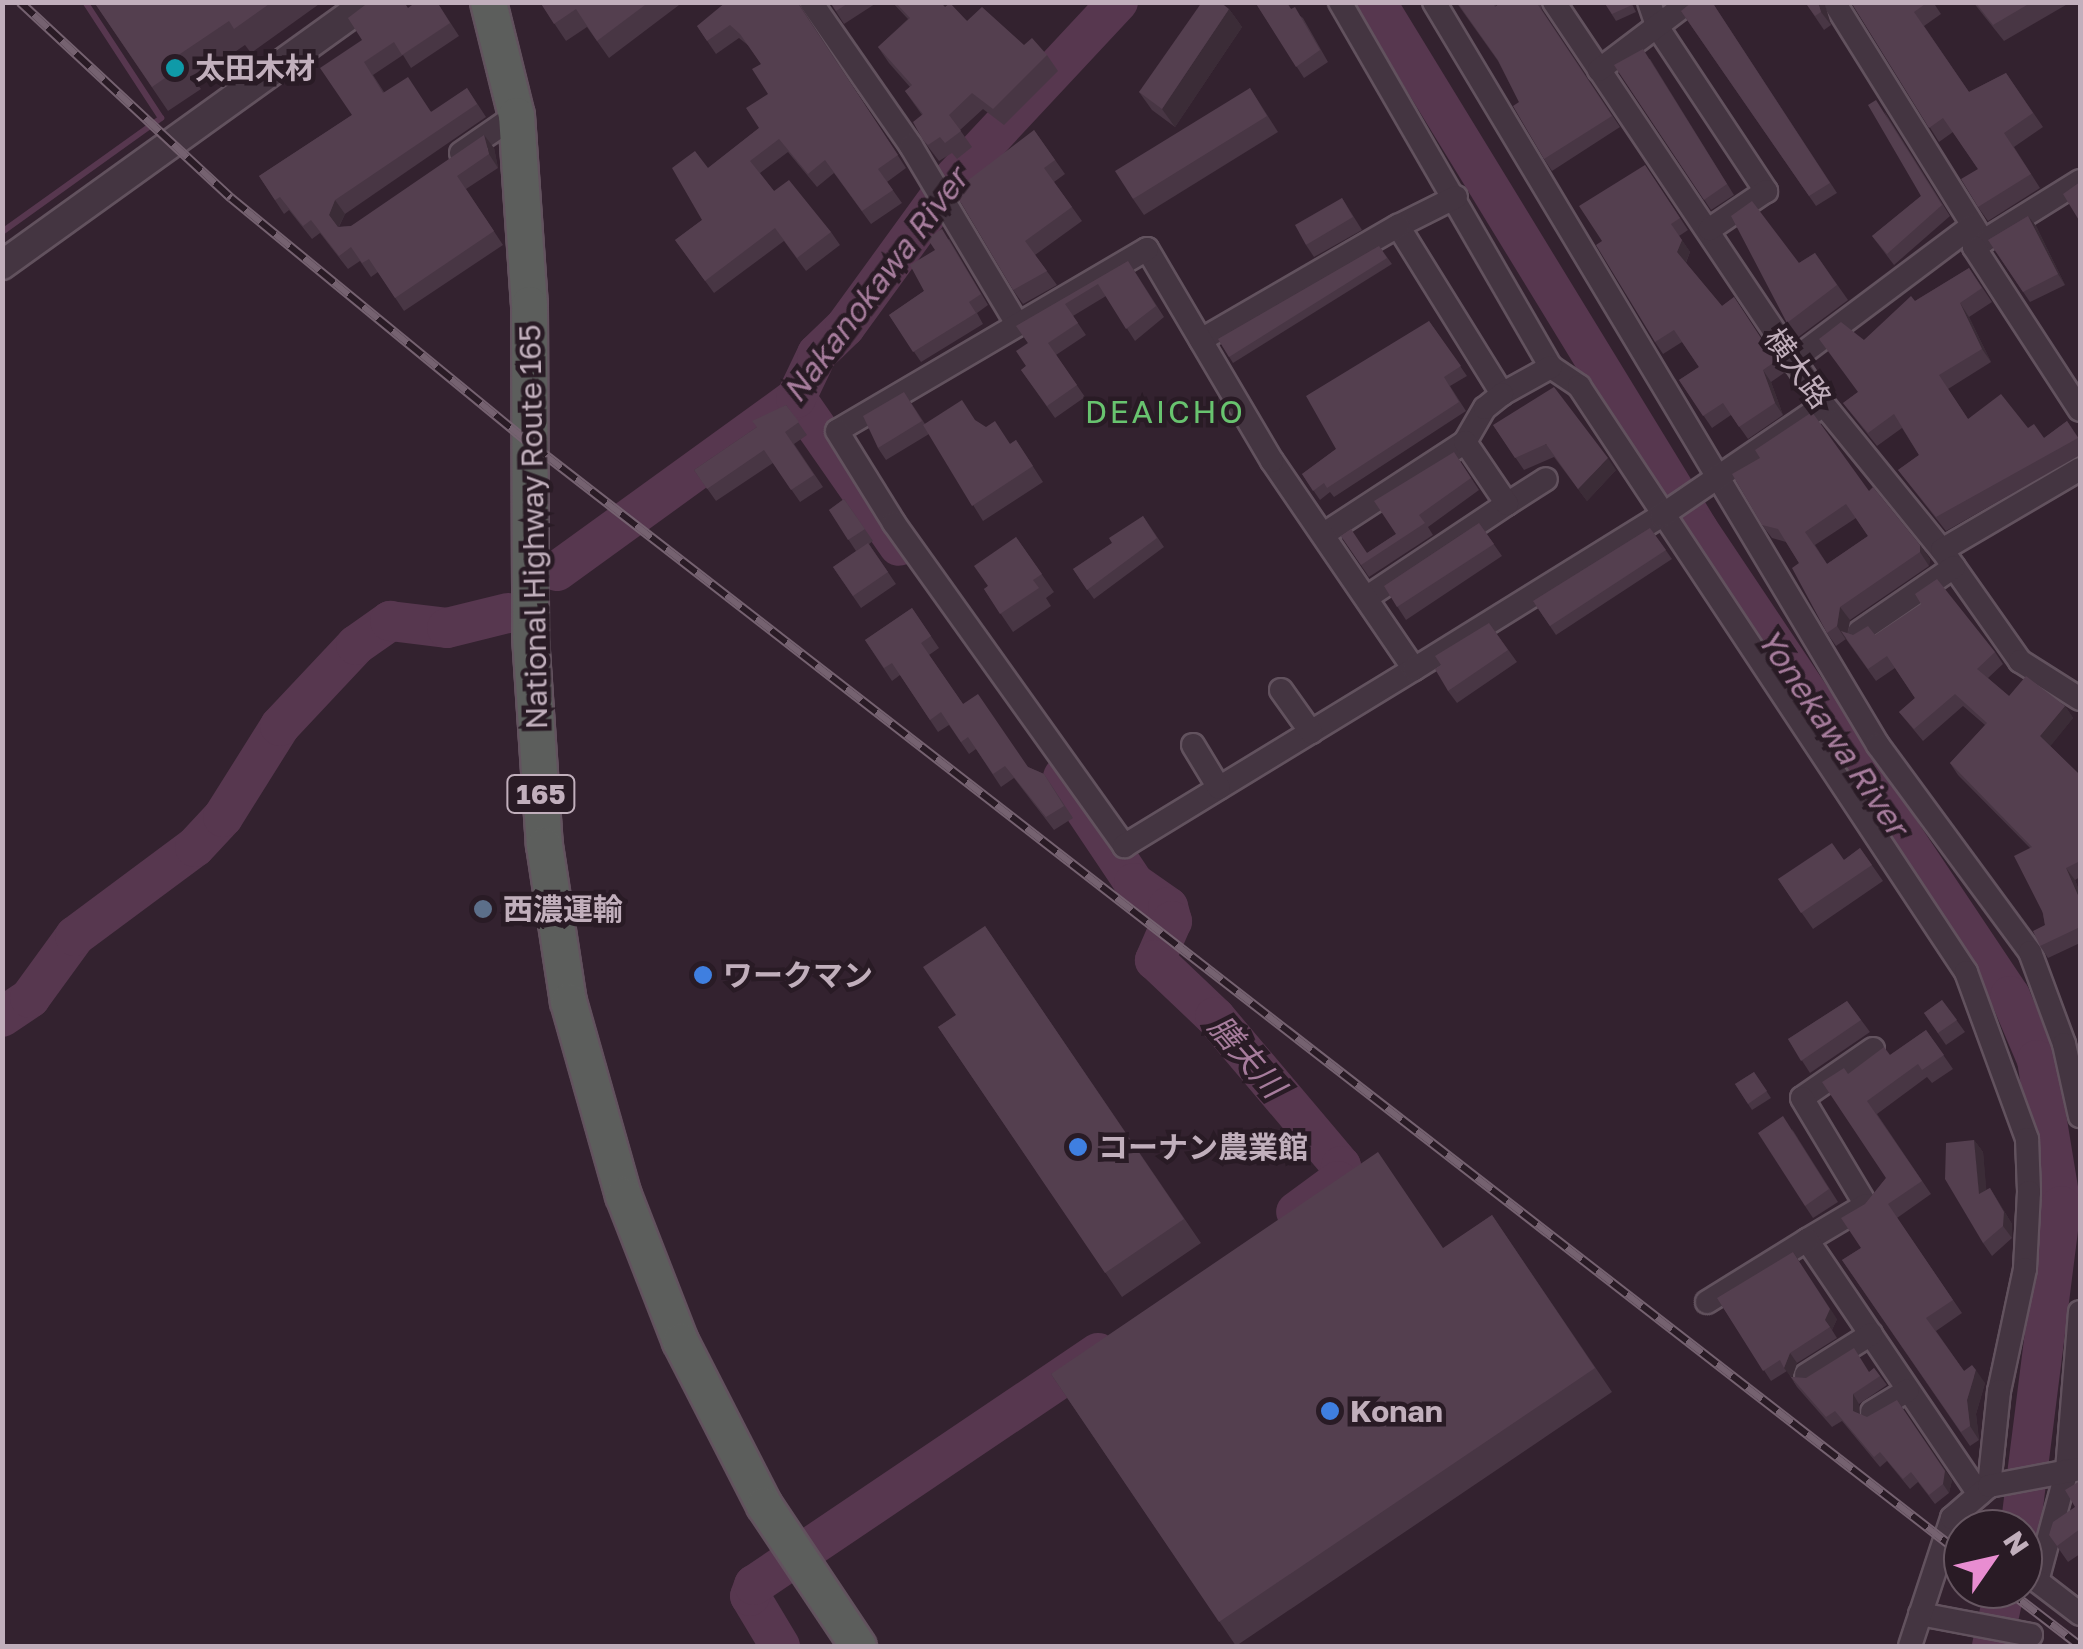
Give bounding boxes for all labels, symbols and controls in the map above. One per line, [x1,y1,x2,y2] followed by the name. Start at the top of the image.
[195,50,315,86] place label: 太田木材
[164,57,186,79] marker: 太田木材
[775,161,975,409] water label: Nakanokawa River
[1757,321,1839,415] street label: 横大路
[511,324,555,730] street label: National Highway Route 165
[1085,392,1245,430] district label: DEAICHO
[1750,621,1916,843] water label: Yonekawa River
[506,771,576,817] road number: 165
[503,891,623,927] place label: 西濃運輸
[472,898,494,920] marker: 西濃運輸
[723,957,873,993] place label: ワークマン
[692,964,714,986] marker: ワークマン
[1201,1007,1293,1105] water label: 膳夫川
[1098,1129,1308,1165] place label: コーナン農業館
[1067,1136,1089,1158] marker: コーナン農業館
[1350,1393,1443,1429] place label: Konan
[1319,1400,1341,1422] marker: Konan
[1943,1509,2043,1609] north arrow
[1997,1525,2036,1561] text: N

